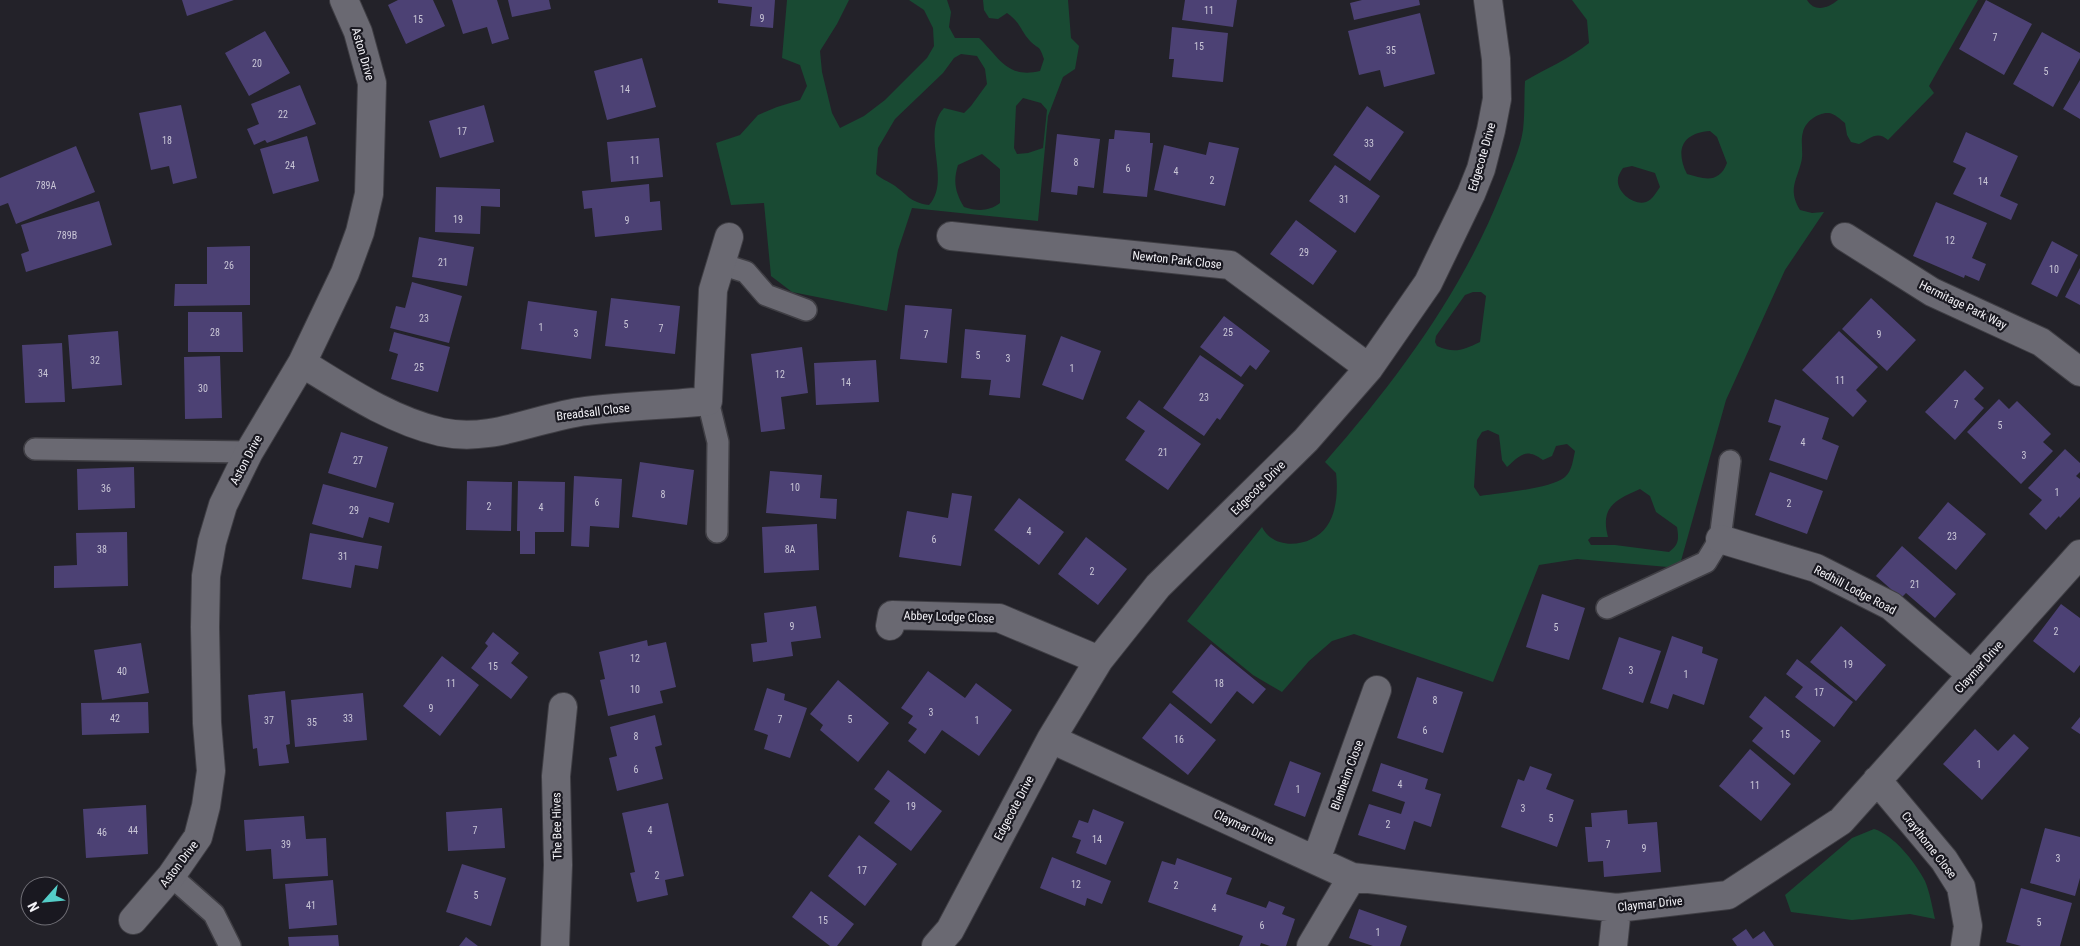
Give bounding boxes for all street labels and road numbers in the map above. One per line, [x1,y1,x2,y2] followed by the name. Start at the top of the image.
[349,26,377,82] street label: Aston Drive
[1466,121,1499,193] street label: Edgecote Drive
[1132,248,1223,272] street label: Newton Park Close
[1917,278,2009,332] street label: Hermitage Park Way
[556,401,631,423] street label: Breadsall Close
[227,432,265,487] street label: Aston Drive
[1228,458,1288,518] street label: Edgecote Drive
[1812,562,1898,618] street label: Redhill Lodge Road
[903,608,995,626] street label: Abbey Lodge Close
[1952,638,2006,696] street label: Claymar Drive
[1328,738,1366,812] street label: Blenheim Close
[991,773,1037,843] street label: Edgecote Drive
[549,792,565,860] street label: The Bee Hives
[1211,807,1277,847] street label: Claymar Drive
[1899,809,1960,881] street label: Craythorne Close
[157,838,201,890] street label: Aston Drive
[1617,894,1684,914] street label: Claymar Drive

